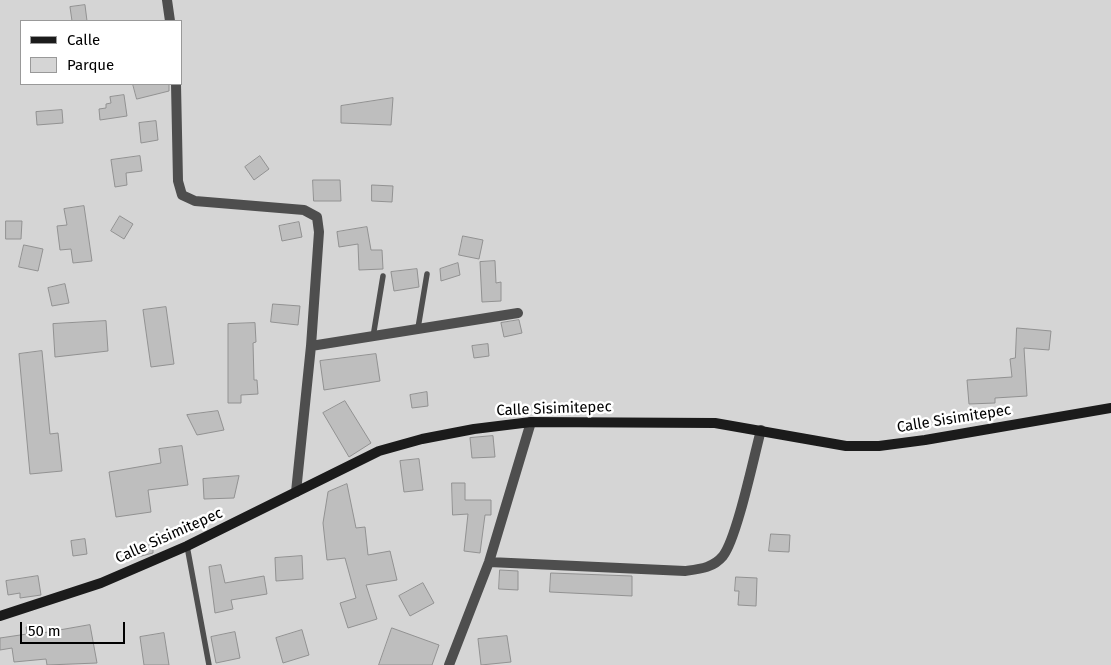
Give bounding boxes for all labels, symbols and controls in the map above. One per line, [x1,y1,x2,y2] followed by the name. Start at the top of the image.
[20,20,182,85] legend
[67,31,100,49] text: Calle
[67,56,114,74] text: Parque
[496,398,612,420] street label: Calle Sisimitepec
[896,401,1012,437] street label: Calle Sisimitepec
[113,504,225,568] street label: Calle Sisimitepec
[22,612,128,644] scale bar
[28,622,61,640] text: 50 m

